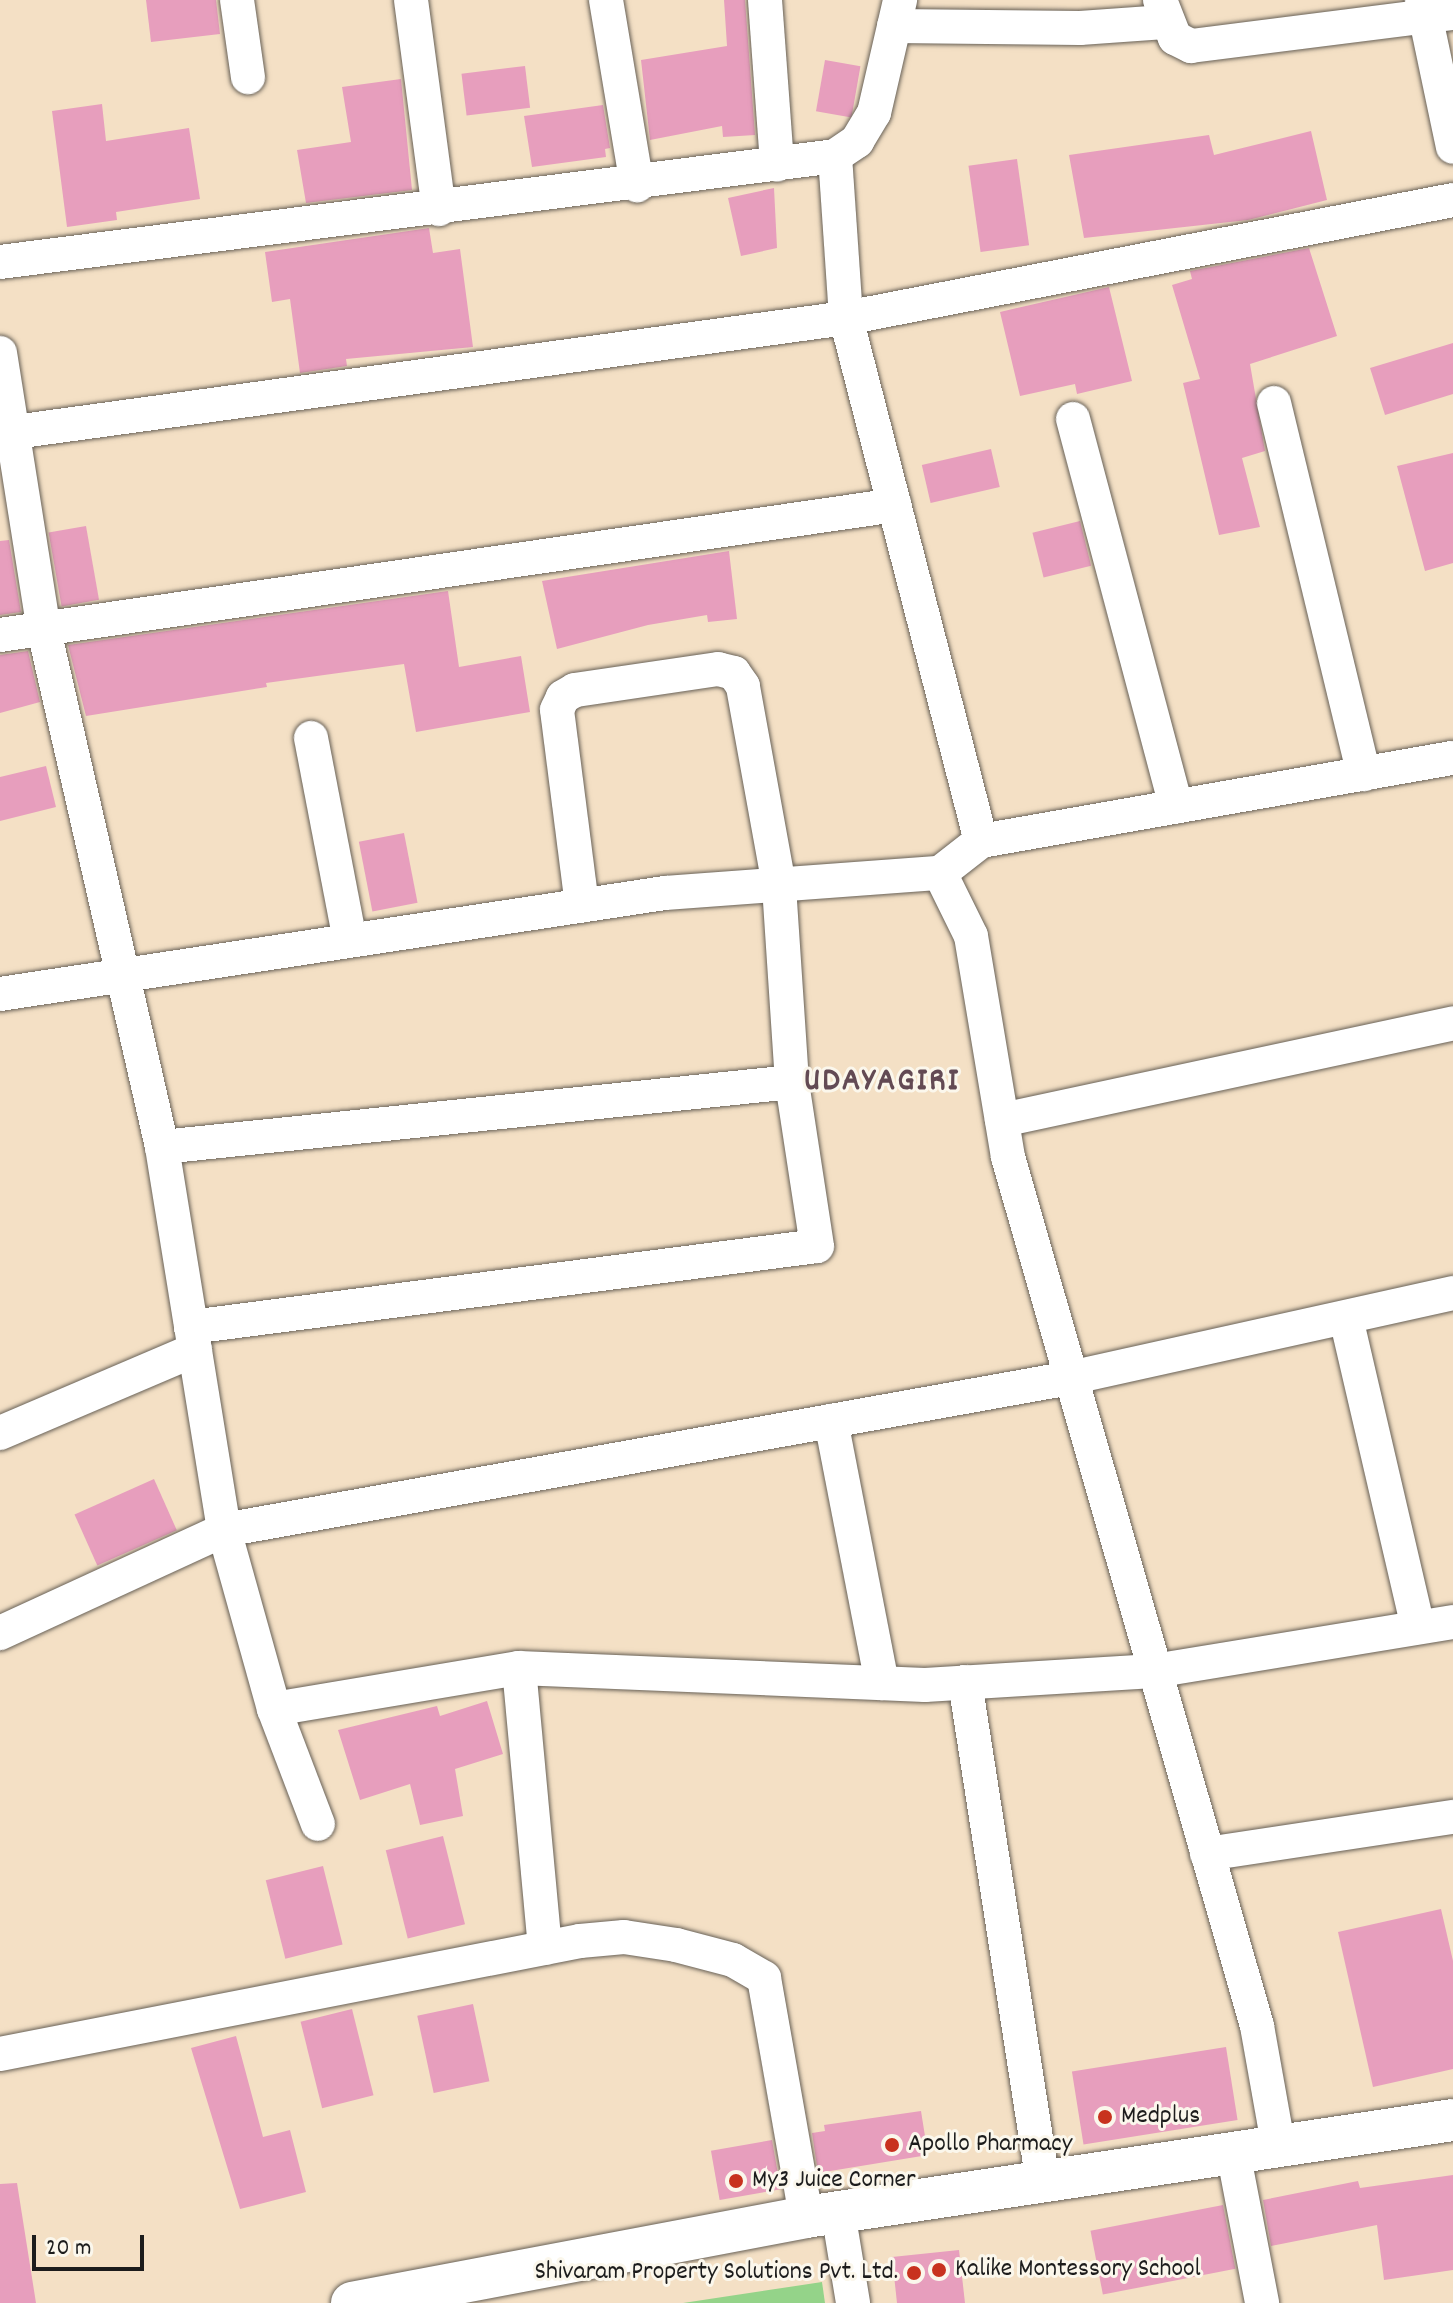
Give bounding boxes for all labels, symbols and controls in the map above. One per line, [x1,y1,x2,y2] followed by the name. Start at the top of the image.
[804,1063,960,1103] district label: UDAYAGIRI
[1121,2101,1200,2133] place label: Medplus
[1096,2108,1114,2126] marker: Medplus
[908,2129,1072,2161] place label: Apollo Pharmacy
[883,2136,901,2154] marker: Apollo Pharmacy
[752,2165,916,2197] place label: My3 Juice Corner
[727,2172,745,2190] marker: My3 Juice Corner
[36,2219,148,2269] scale bar
[46,2232,92,2266] text: 20 m
[955,2254,1201,2286] place label: Kalike Montessory School
[534,2257,898,2289] place label: Shivaram Property Solutions Pvt. Ltd.
[930,2261,948,2279] marker: Kalike Montessory School
[905,2264,923,2282] marker: Shivaram Property Solutions Pvt. Ltd.

